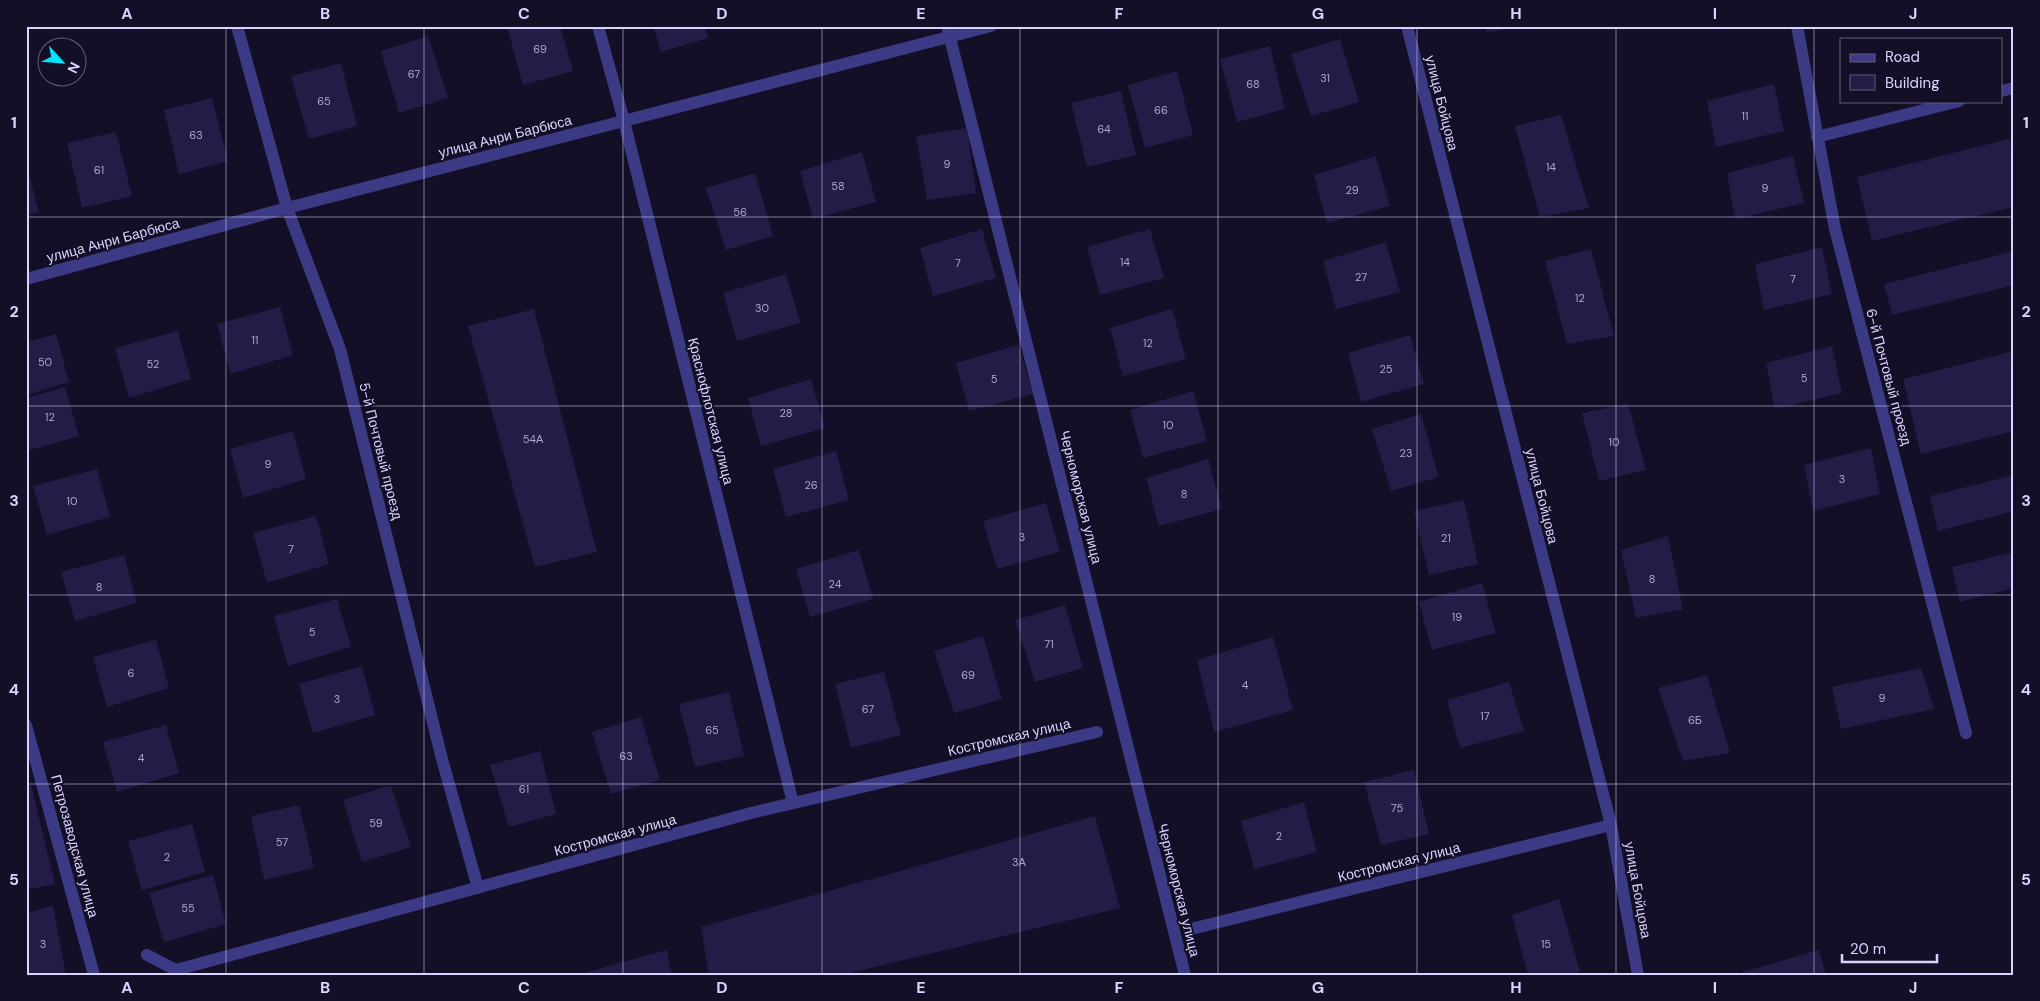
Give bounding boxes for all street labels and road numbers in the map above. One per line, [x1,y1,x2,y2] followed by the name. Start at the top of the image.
[1421,53,1463,153] street label: улица Бойцова
[437,111,574,161] street label: улица Анри Барбюса
[45,214,182,266] street label: улица Анри Барбюса
[1862,307,1916,447] street label: 6-й Почтовый проезд
[684,336,738,486] street label: Краснофлотская улица
[355,381,407,521] street label: 5-й Почтовый проезд
[1056,429,1106,566] street label: Черноморская улица
[1521,446,1563,546] street label: улица Бойцова
[946,714,1072,760] street label: Костромская улица
[47,773,103,920] street label: Петрозаводская улица
[552,810,678,860] street label: Костромская улица
[1154,822,1204,959] street label: Черноморская улица
[1336,838,1462,886] street label: Костромская улица
[1621,840,1655,940] street label: улица Бойцова

